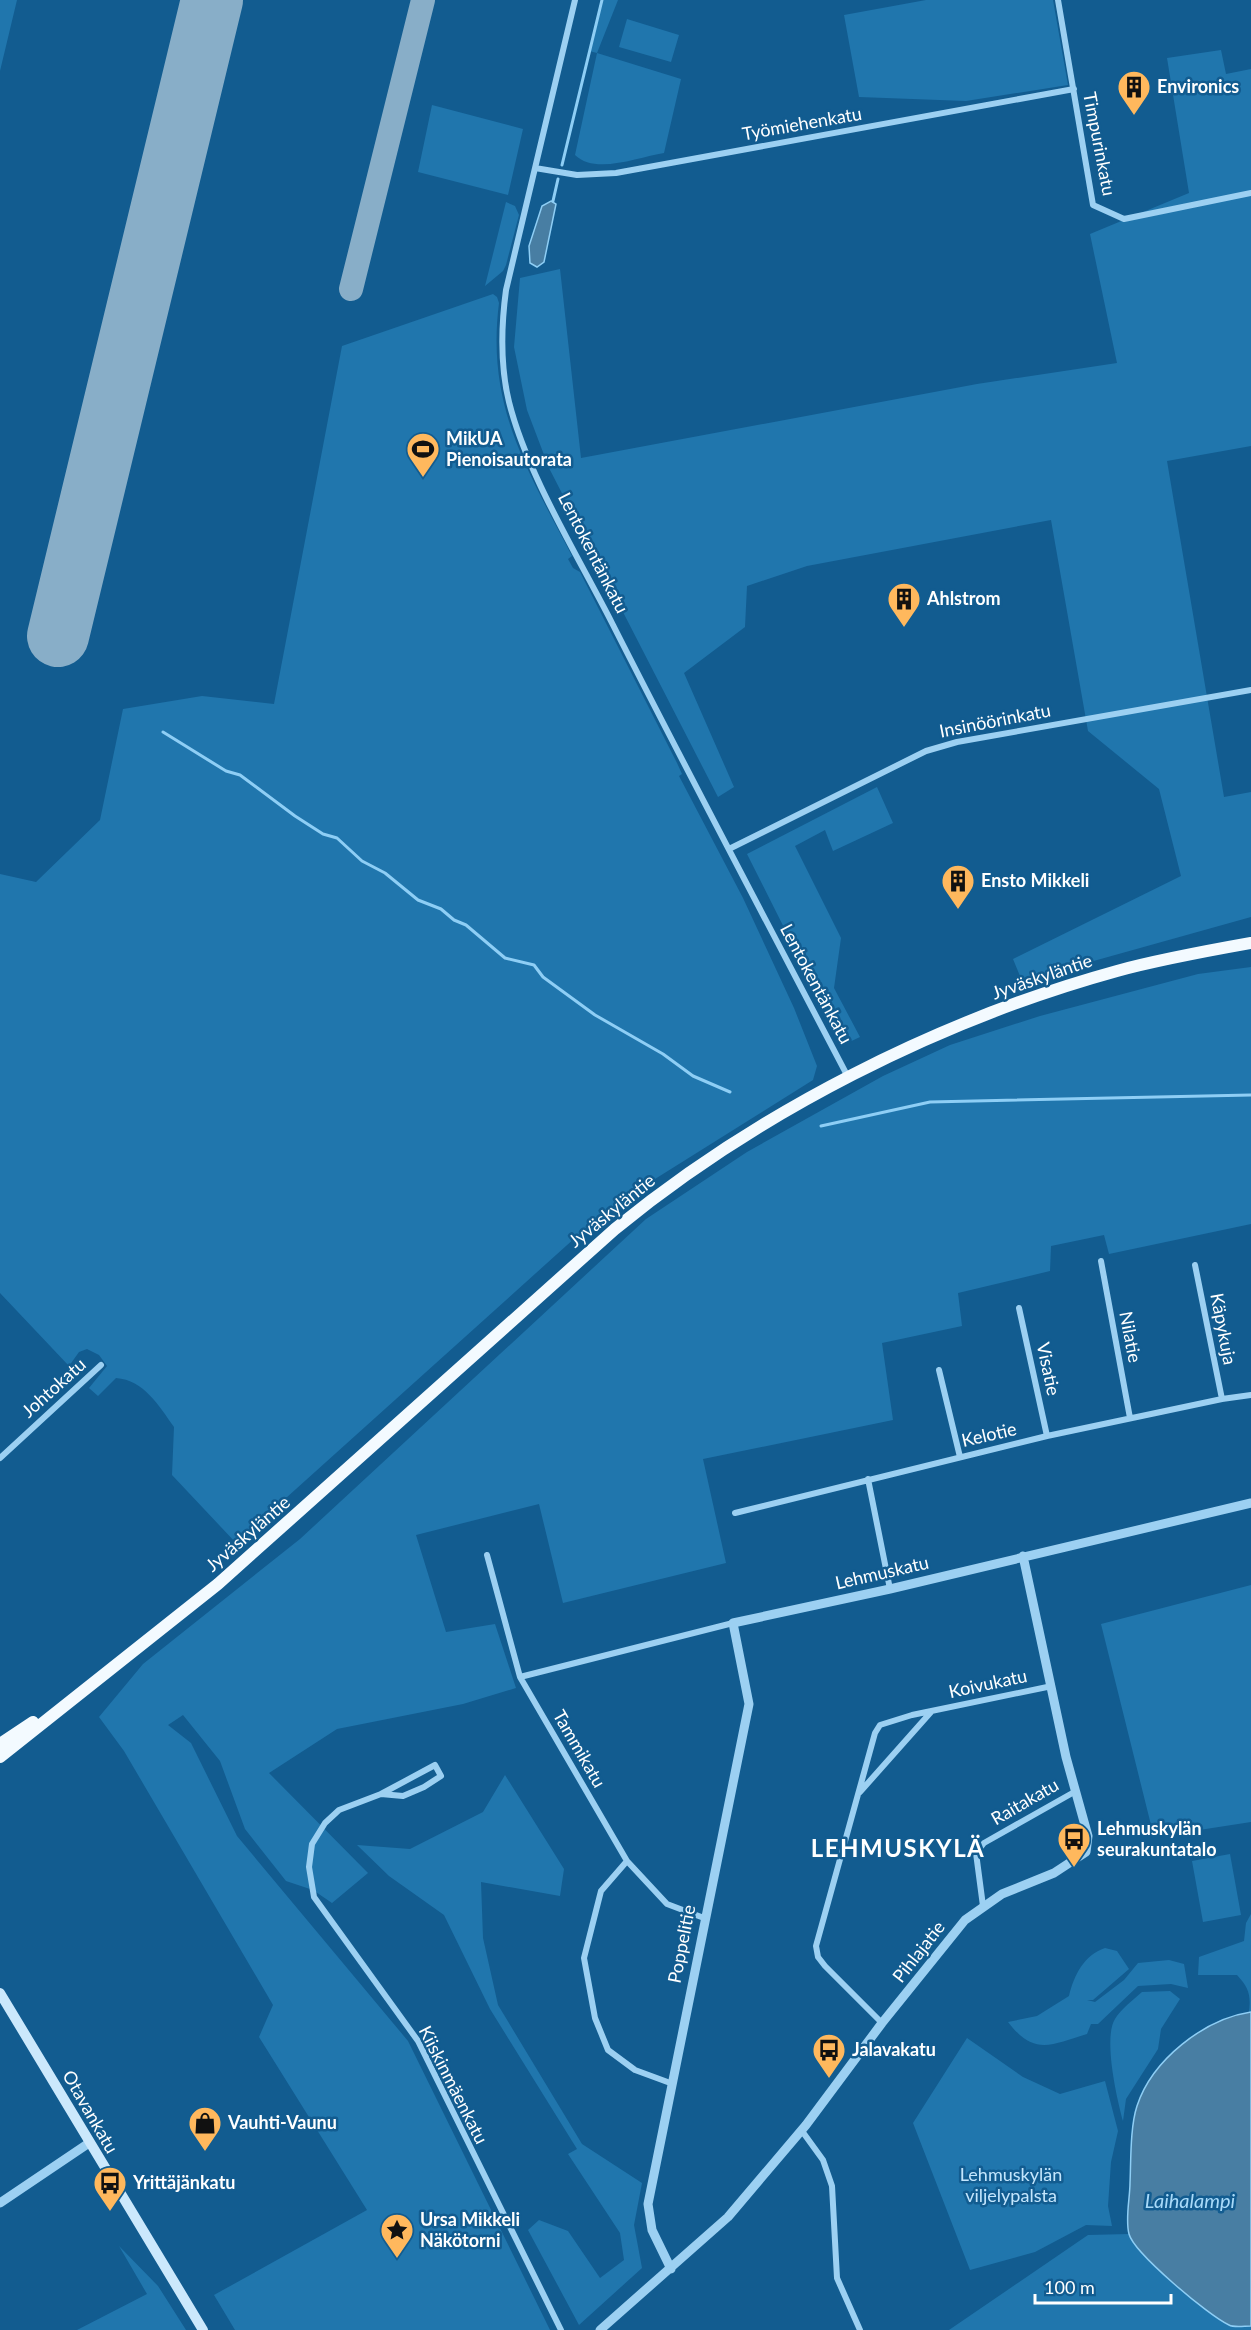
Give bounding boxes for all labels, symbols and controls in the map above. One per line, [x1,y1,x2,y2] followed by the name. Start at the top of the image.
[1116,69,1152,116] building icon: Environics
[1157,75,1239,97] place label: Environics
[1079,90,1121,198] street label: Timpurinkatu
[740,102,863,144] street label: Työmiehenkatu
[446,427,572,470] place label: MikUA Pienoisautorata
[405,431,441,478] sports icon: MikUA Pienoisautorata
[554,488,634,617] street label: Lentokentänkatu
[886,581,922,628] building icon: Ahlstrom
[926,587,1001,609] place label: Ahlstrom
[937,698,1052,742] street label: Insinöörinkatu
[940,863,976,910] building icon: Ensto Mikkeli
[981,869,1089,891] place label: Ensto Mikkeli
[776,920,858,1047] street label: Lentokentänkatu
[989,949,1095,1003] street label: Jyväskyläntie
[564,1169,659,1252] street label: Jyväskyläntie
[1206,1291,1242,1366] street label: Käpykuja
[1115,1309,1147,1364] street label: Nilatie
[1033,1340,1065,1397] street label: Visatie
[17,1353,90,1422] street label: Johtokatu
[959,1417,1018,1451] street label: Kelotie
[201,1491,294,1576] street label: Jyväskyläntie
[833,1551,931,1593] street label: Lehmuskatu
[947,1664,1029,1702] street label: Koivukatu
[549,1706,611,1791] street label: Tammikatu
[987,1773,1062,1829] street label: Raitakatu
[1097,1817,1217,1860] place label: Lehmuskylän seurakuntatalo
[1056,1821,1092,1868] bus stop icon: Lehmuskylän seurakuntatalo
[811,1833,985,1862] district label: LEHMUSKYLÄ
[663,1903,699,1985] street label: Poppelitie
[887,1916,949,1987] street label: Pihlajatie
[415,2022,493,2147] street label: Kiiskinmäenkatu
[811,2032,847,2079] bus stop icon: Jalavakatu
[852,2038,936,2060] place label: Jalavakatu
[58,2066,123,2157] street label: Otavankatu
[187,2105,223,2152] shop icon: Vauhti-Vaunu
[227,2111,337,2133] place label: Vauhti-Vaunu
[960,2163,1062,2206] park label: Lehmuskylän viljelypalsta
[92,2165,128,2212] bus stop icon: Yrittäjänkatu
[132,2171,235,2193] place label: Yrittäjänkatu
[1145,2188,1236,2212] water label: Laihalampi
[420,2208,520,2251] place label: Ursa Mikkeli Näkötorni
[379,2212,415,2259] place icon: Ursa Mikkeli Näkötorni
[1035,2267,1172,2305] scale bar
[1044,2276,1095,2298] text: 100 m

